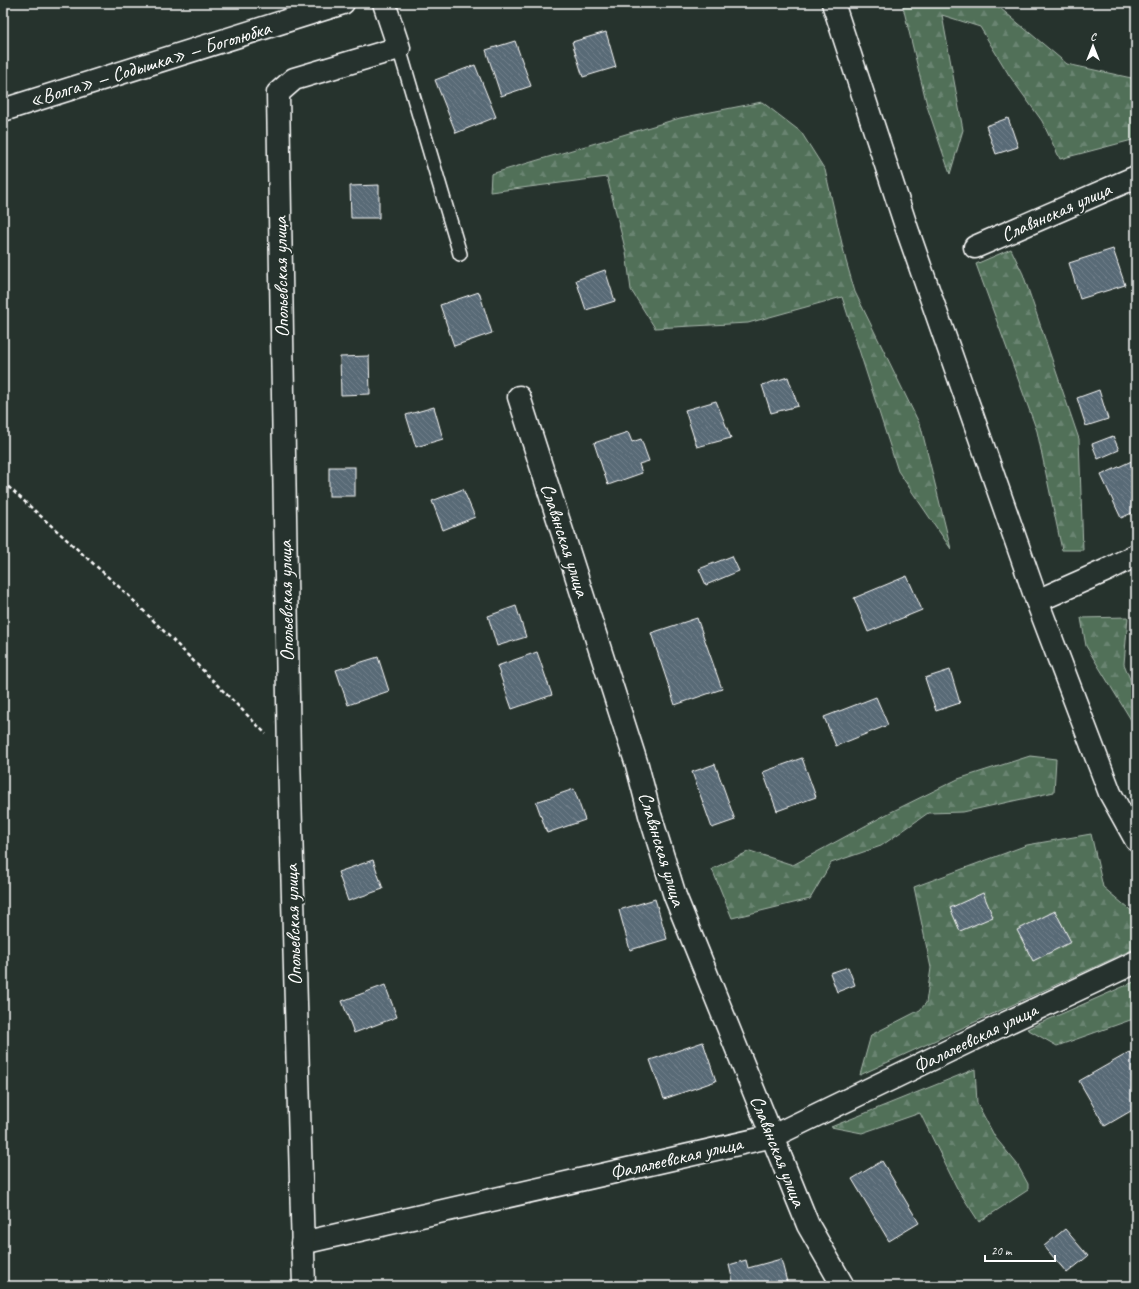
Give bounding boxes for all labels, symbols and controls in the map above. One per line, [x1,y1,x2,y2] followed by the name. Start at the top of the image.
[26,15,275,113] street label: «Волга» — Содышка» — Боголюбка
[1073,26,1113,66] north arrow
[1090,29,1097,43] text: С
[997,176,1116,247] street label: Славянская улица
[267,215,295,338] street label: Опольевская улица
[535,480,595,601] street label: Славянская улица
[272,539,300,662] street label: Опольевская улица
[633,789,692,910] street label: Славянская улица
[278,863,308,986] street label: Опольевская улица
[909,996,1043,1079] street label: Фалалеевская улица
[744,1092,812,1211] street label: Славянская улица
[607,1130,746,1185] street label: Фалалеевская улица
[985,1237,1055,1263] scale bar
[991,1243,1013,1259] text: 20 m

